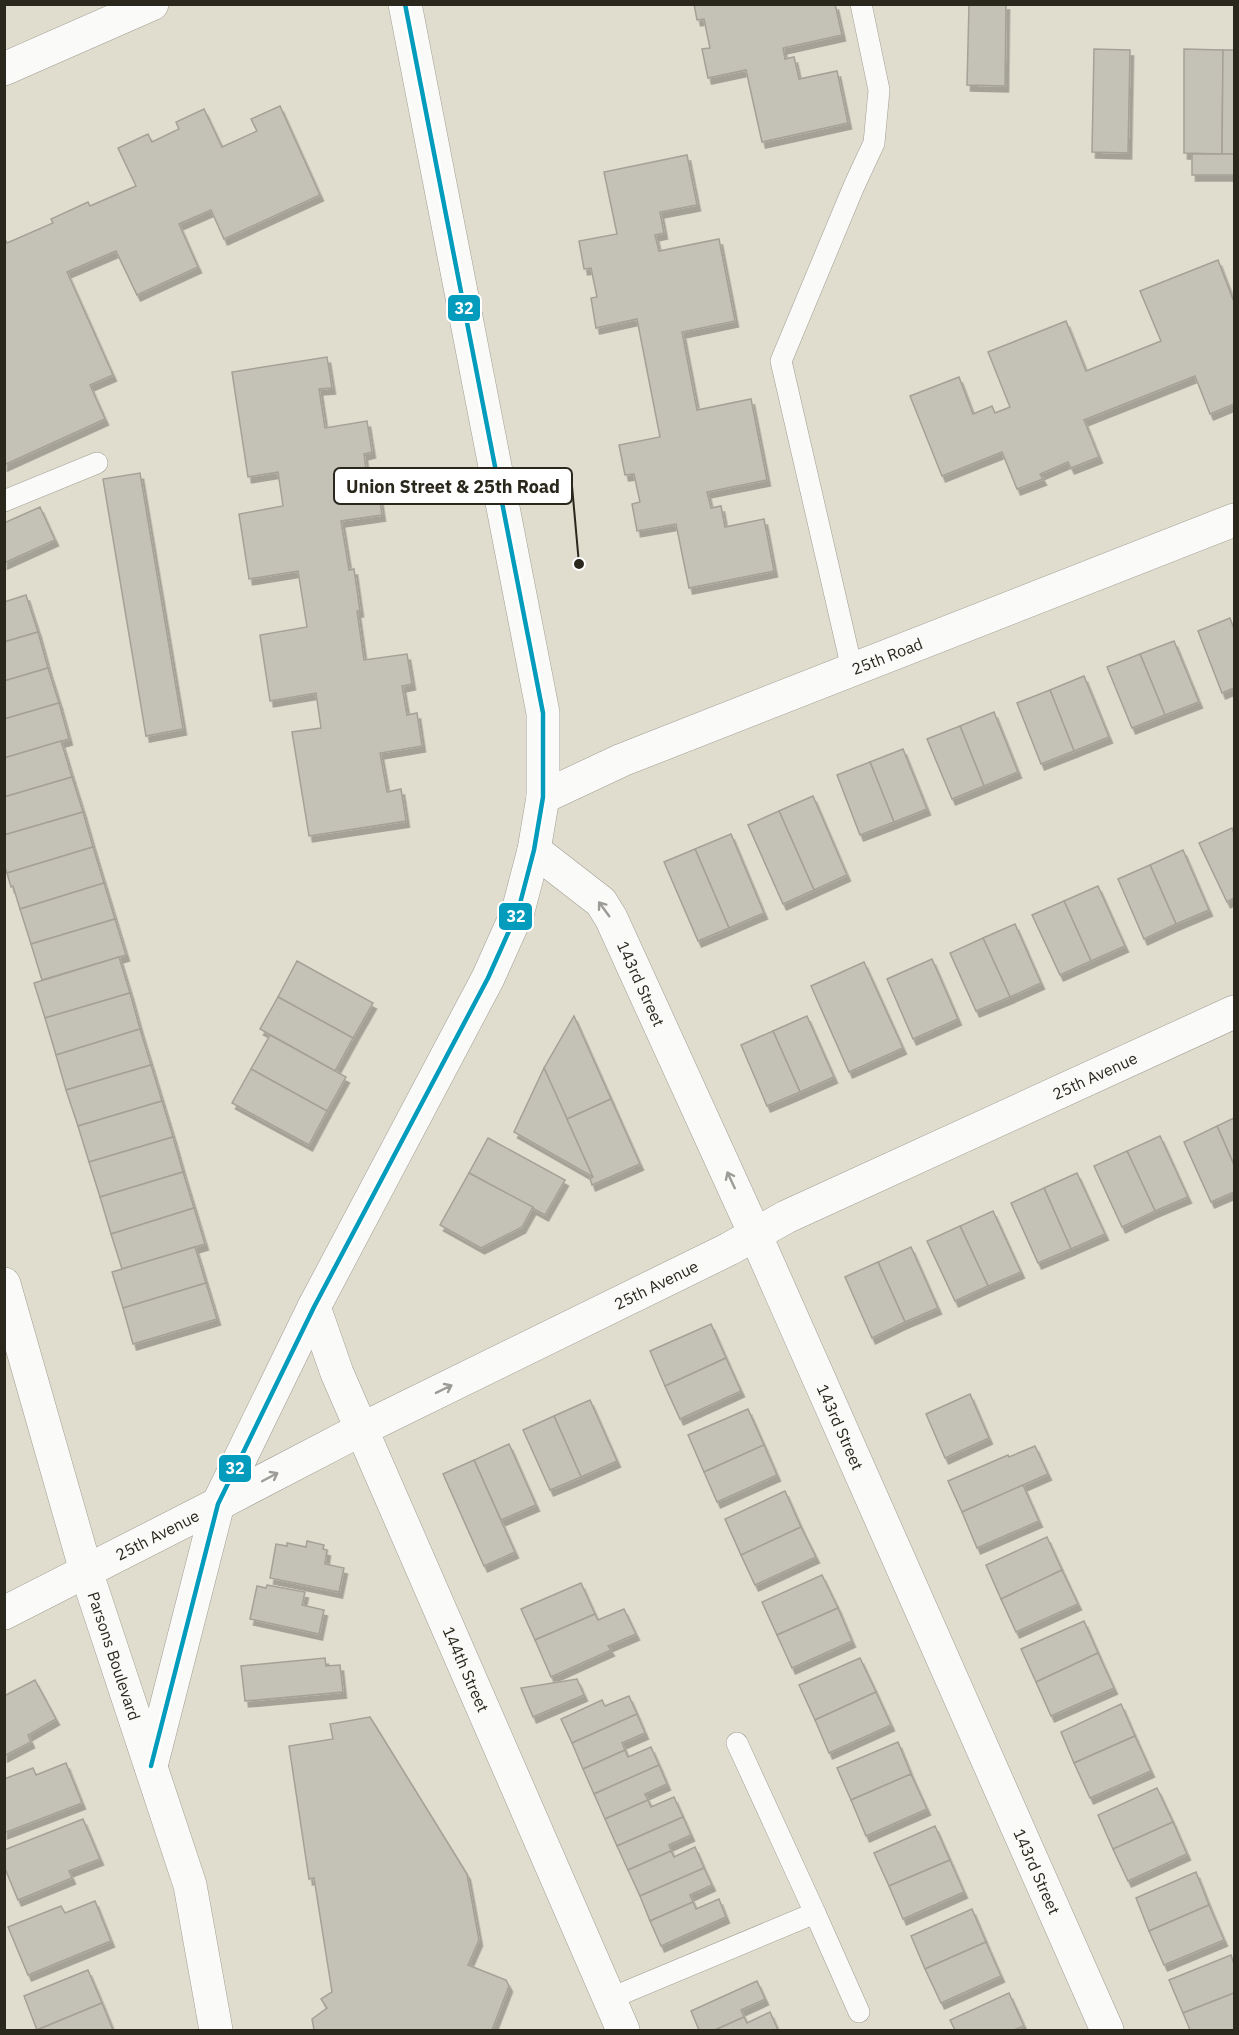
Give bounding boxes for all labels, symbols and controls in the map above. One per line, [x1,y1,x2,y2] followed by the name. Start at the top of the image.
[447,294,481,322] line badge: 32
[454,298,474,318] text: 32
[334,468,572,504] callout: Union Street & 25th Road
[346,475,560,498] text: Union Street & 25th Road
[849,633,925,679] street label: 25th Road
[598,901,610,917] one-way arrow
[498,902,533,931] line badge: 32
[506,906,526,926] text: 32
[613,938,669,1030] street label: 143rd Street
[1049,1048,1141,1104] street label: 25th Avenue
[724,1172,736,1190] one-way arrow
[611,1256,702,1314] street label: 25th Avenue
[813,1381,868,1473] street label: 143rd Street
[435,1382,453,1394] one-way arrow
[218,1454,252,1483] line badge: 32
[225,1458,245,1478] text: 32
[261,1471,279,1482] one-way arrow
[112,1505,203,1565] street label: 25th Avenue
[84,1589,145,1723] street label: Parsons Boulevard
[439,1623,493,1715] street label: 144th Street
[1009,1826,1065,1917] street label: 143rd Street

